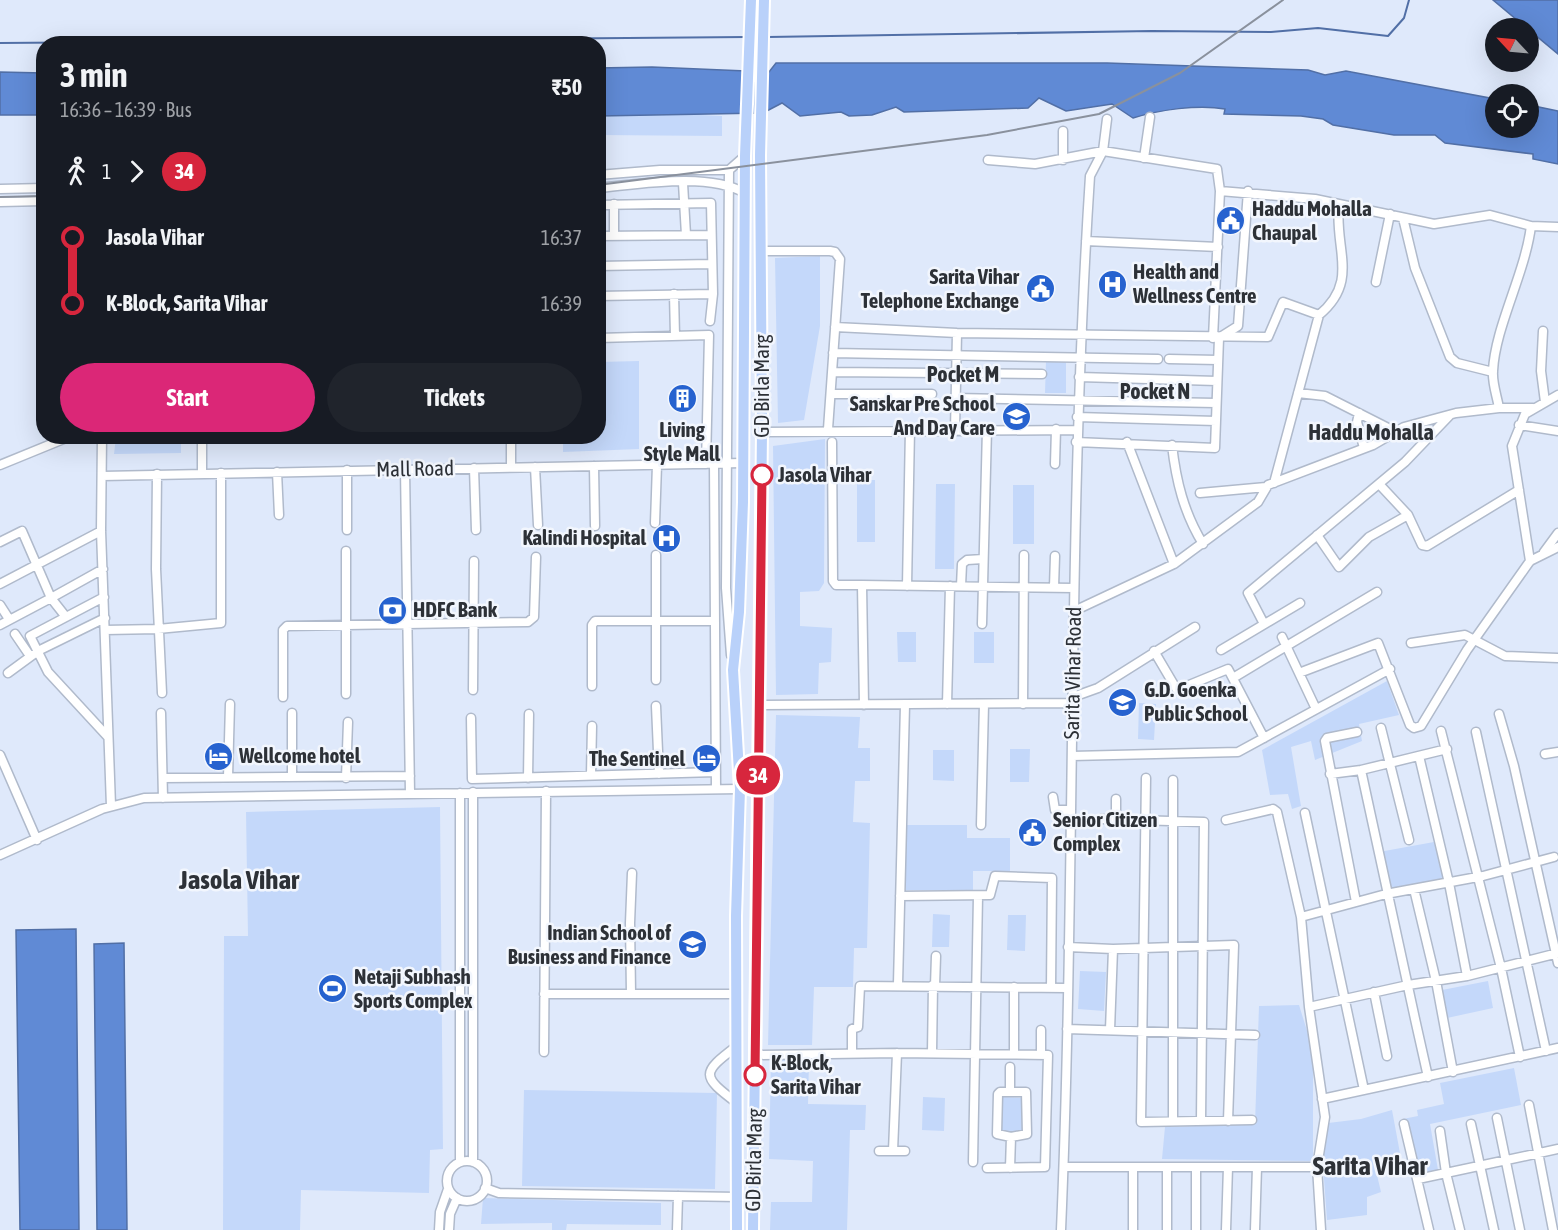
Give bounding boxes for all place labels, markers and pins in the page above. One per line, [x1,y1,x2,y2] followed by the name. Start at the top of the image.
[1252,196,1372,244] place label: Haddu Mohalla Chaupal
[1215,205,1247,237] public building icon: Haddu Mohalla Chaupal
[1132,259,1257,307] place label: Health and Wellness Centre
[861,264,1020,312] place label: Sarita Vihar Telephone Exchange
[1096,268,1128,300] hospital icon: Health and Wellness Centre
[1024,273,1056,305] public building icon: Sarita Vihar Telephone Exchange
[666,383,698,415] building icon: Living Style Mall
[850,391,995,439] place label: Sanskar Pre School And Day Care
[1000,400,1032,432] school or university icon: Sanskar Pre School And Day Care
[644,417,721,465] place label: Living Style Mall
[777,462,872,486] place label: Jasola Vihar
[751,464,773,486] marker: Jasola Vihar
[651,522,683,554] hospital icon: Kalindi Hospital
[522,525,646,549] place label: Kalindi Hospital
[376,594,408,626] bank icon: HDFC Bank
[413,597,498,621] place label: HDFC Bank
[1144,677,1248,725] place label: G.D. Goenka Public School
[1107,686,1139,718] school or university icon: G.D. Goenka Public School
[202,740,234,772] hotel icon: Wellcome hotel
[238,743,361,767] place label: Wellcome hotel
[690,743,722,775] hotel icon: The Sentinel
[589,746,685,770] place label: The Sentinel
[1053,807,1158,855] place label: Senior Citizen Complex
[1016,816,1048,848] public building icon: Senior Citizen Complex
[508,920,671,968] place label: Indian School of Business and Finance
[676,929,708,961] school or university icon: Indian School of Business and Finance
[354,964,473,1012] place label: Netaji Subhash Sports Complex
[317,973,349,1005] sports icon: Netaji Subhash Sports Complex
[771,1050,861,1098] place label: K-Block, Sarita Vihar
[744,1064,766,1086] marker: K-Block, Sarita Vihar

